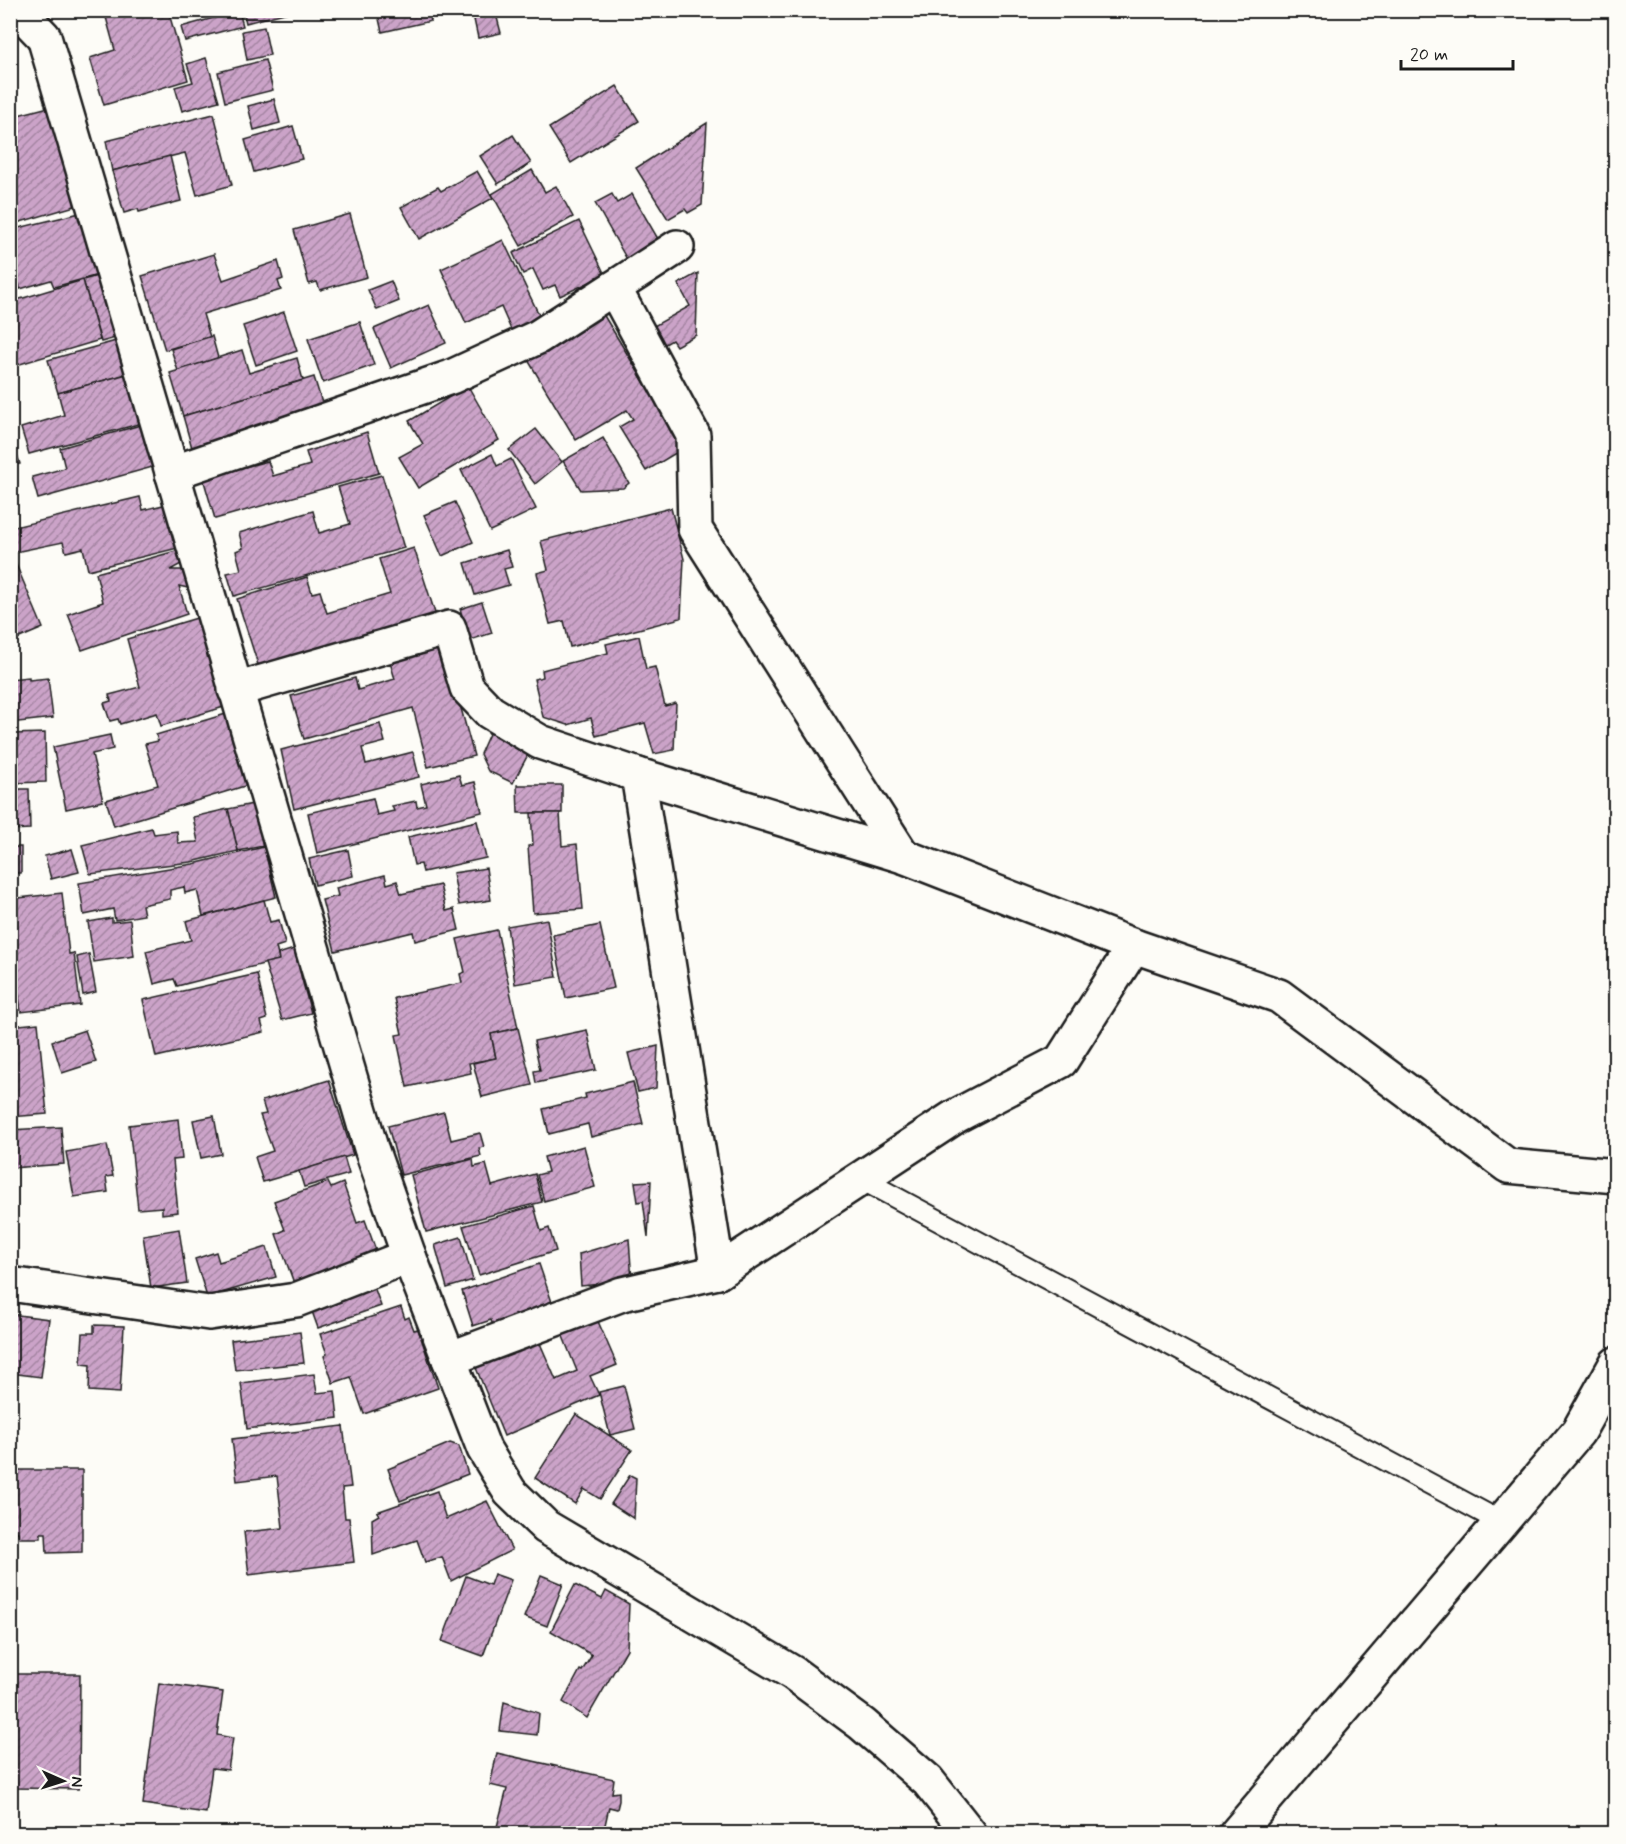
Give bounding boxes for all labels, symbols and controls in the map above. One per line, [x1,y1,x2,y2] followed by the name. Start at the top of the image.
[1401,33,1514,71] scale bar
[1410,43,1448,67] text: 20 m
[33,1751,93,1811] north arrow
[66,1776,87,1788] text: N

